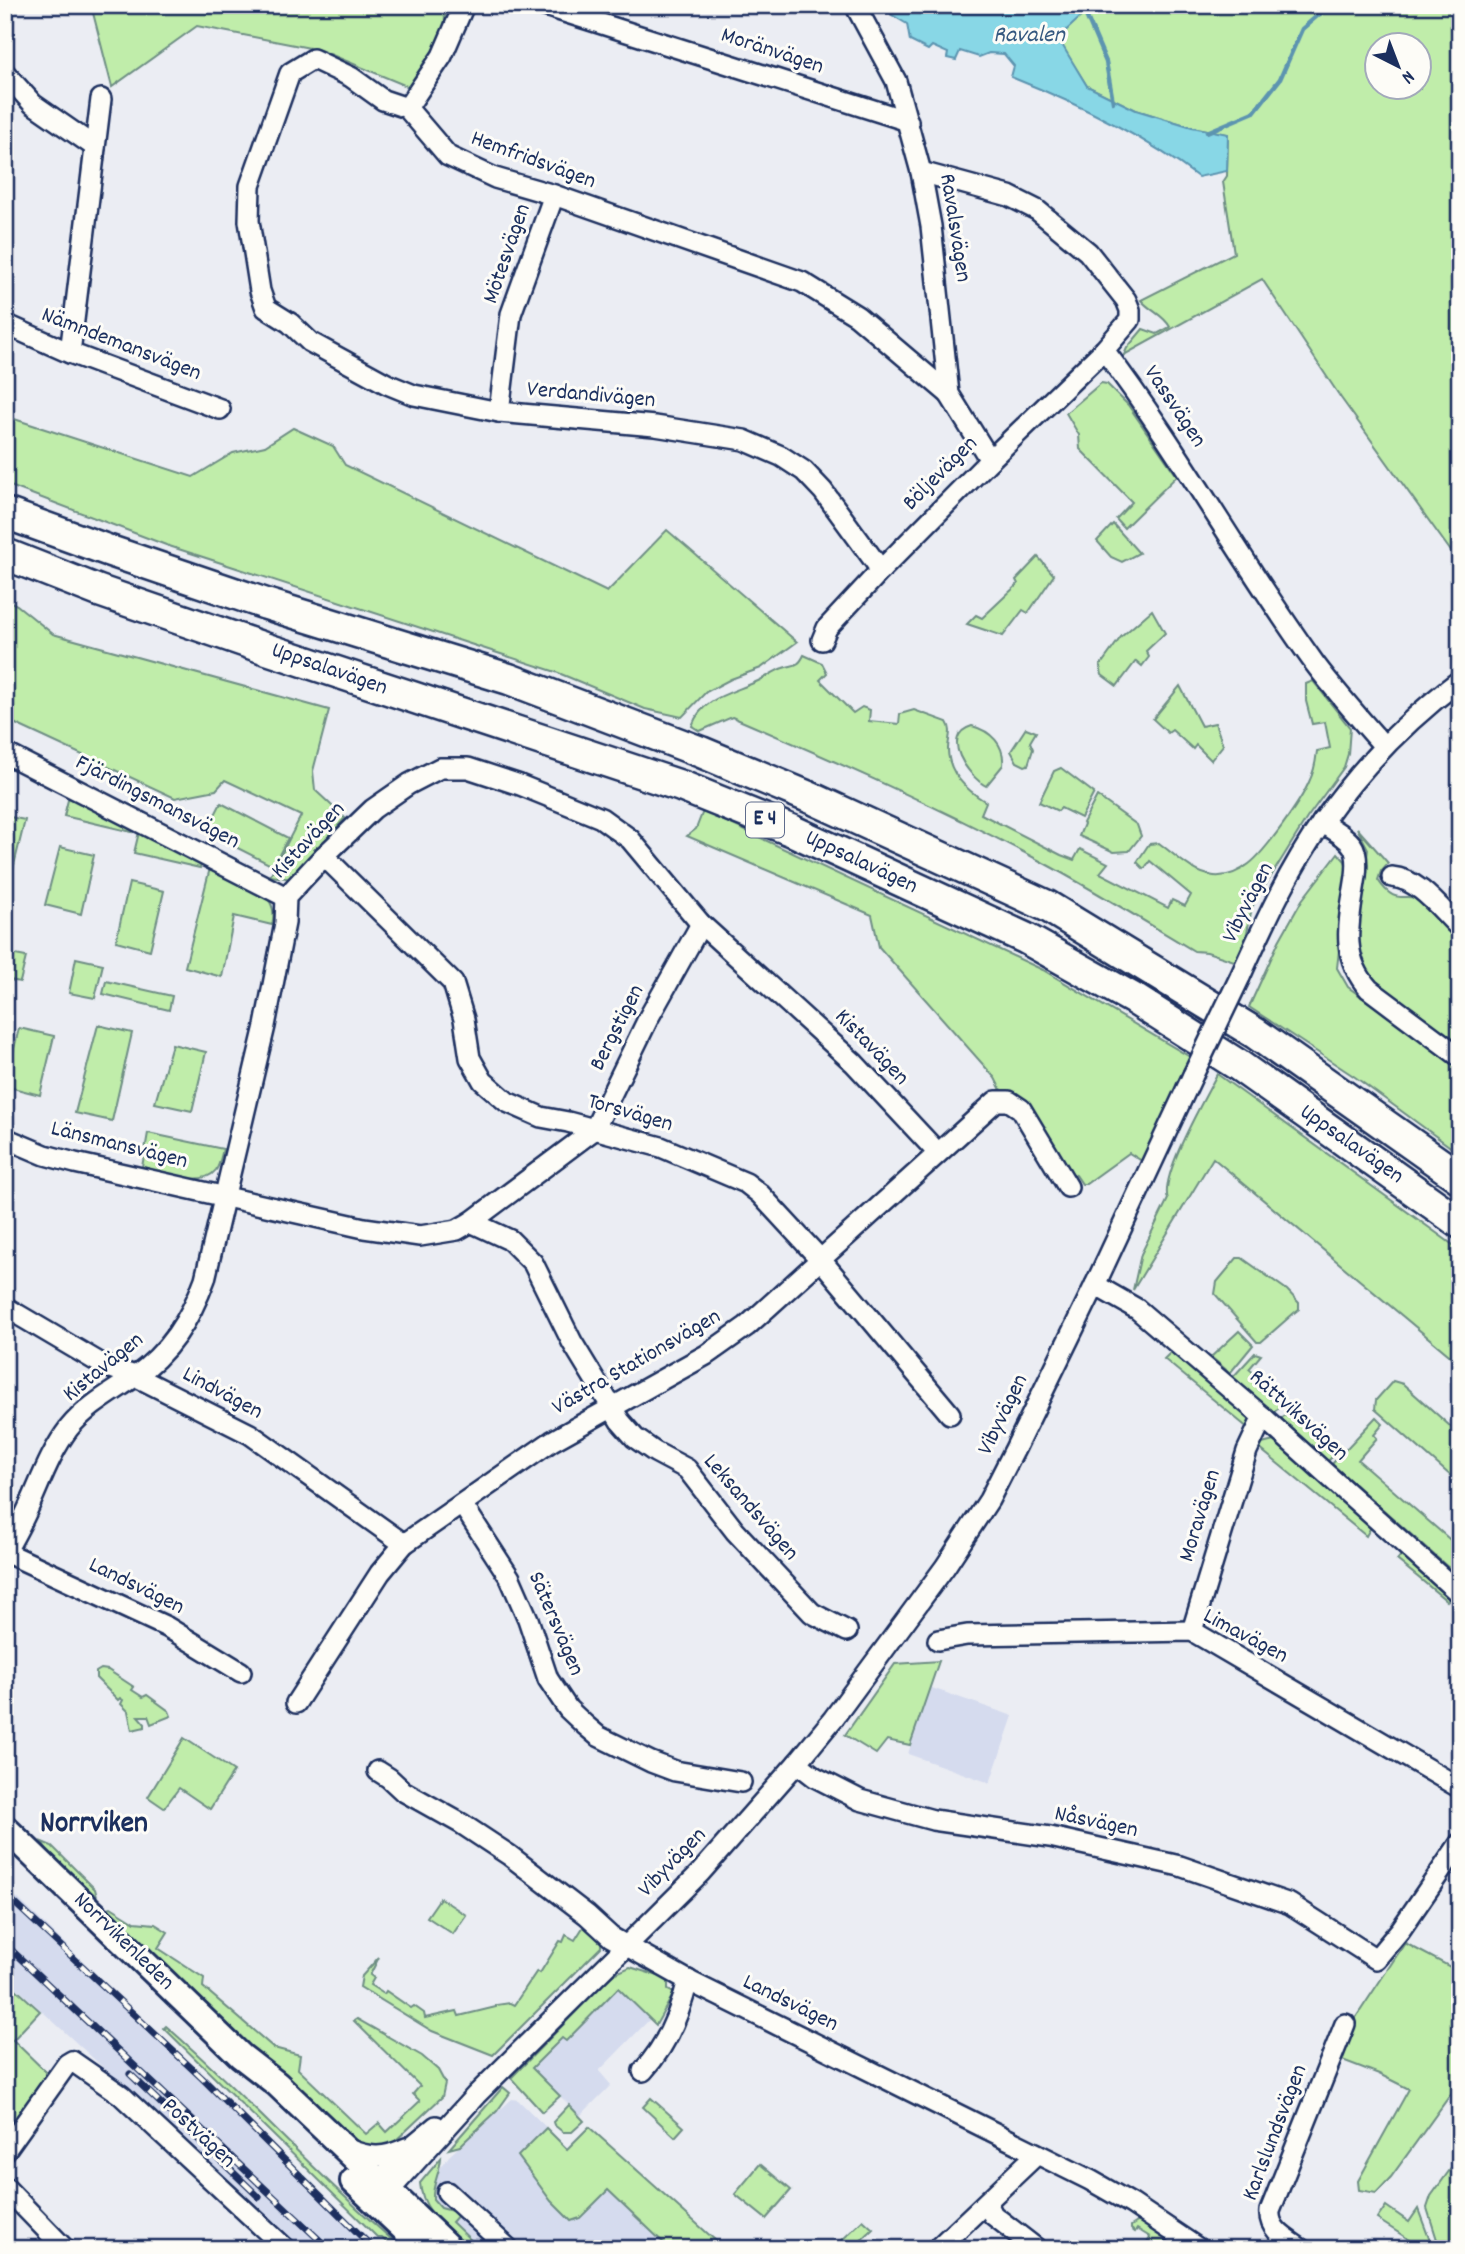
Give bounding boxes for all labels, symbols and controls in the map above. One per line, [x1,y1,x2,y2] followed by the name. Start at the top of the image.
[993,19,1066,53] water label: Ravalen
[716,20,828,84] street label: Moränvägen
[1364,32,1434,102] north arrow
[1395,63,1420,89] text: N
[466,123,600,199] street label: Hemfridsvägen
[929,171,979,285] street label: Ravalsvägen
[475,200,541,308] street label: Mötesvägen
[36,299,206,391] street label: Nämndemansvägen
[1134,359,1214,455] street label: Vassvägen
[525,374,657,418] street label: Verdandivägen
[896,429,986,519] street label: Böljevägen
[266,635,392,705] street label: Uppsalavägen
[69,747,245,859] street label: Fjärdingsmansvägen
[264,795,354,887] street label: Kistavägen
[746,802,784,838] road number: E 4
[799,822,923,904] street label: Uppsalavägen
[1215,857,1283,949] street label: Vibyvägen
[582,979,654,1077] street label: Bergstigen
[826,1002,916,1094] street label: Kistavägen
[583,1086,677,1142] street label: Torsvägen
[1292,1097,1410,1193] street label: Uppsalavägen
[47,1113,191,1179] street label: Länsmansvägen
[547,1301,727,1425] street label: Västra Stationsvägen
[56,1325,152,1411] street label: Kistavägen
[176,1359,268,1429] street label: Lindvägen
[1241,1362,1355,1470] street label: Rättviksvägen
[970,1369,1038,1461] street label: Vibyvägen
[694,1447,806,1569] street label: Leksandsvägen
[1171,1466,1231,1566] street label: Moravägen
[82,1550,190,1624] street label: Landsvägen
[518,1567,592,1681] street label: Sätersvägen
[1197,1601,1293,1673] street label: Limavägen
[1051,1798,1141,1848] street label: Nåsvägen
[40,1804,148,1847] district label: Norrviken
[631,1820,715,1906] street label: Vibyvägen
[65,1885,181,1999] street label: Norrvikenleden
[736,1967,844,2041] street label: Landsvägen
[1235,2060,1317,2206] street label: Karlslundsvägen
[154,2091,242,2177] street label: Postvägen

